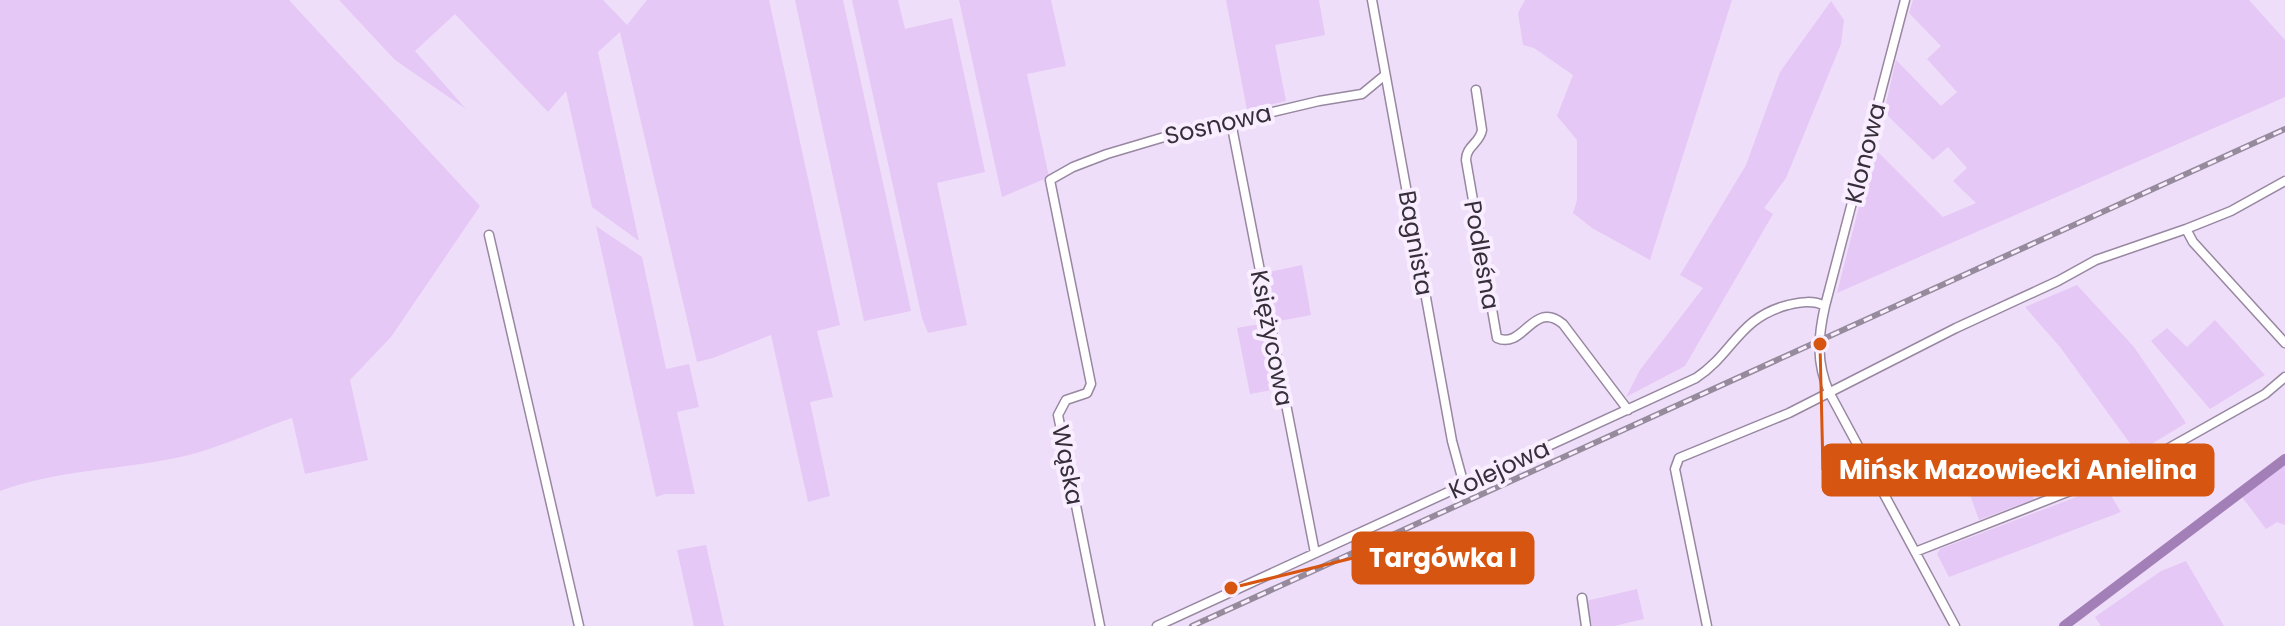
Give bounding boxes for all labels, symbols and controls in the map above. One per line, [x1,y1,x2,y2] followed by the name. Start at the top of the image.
[1161,96,1275,152] street label: Sosnowa
[1837,99,1893,207] street label: Klonowa
[1391,188,1441,298] street label: Bagnista
[1456,198,1508,312] street label: Podleśna
[1243,267,1301,409] street label: Księżycowa
[1044,422,1092,508] street label: Wąska
[1443,431,1555,507] street label: Kolejowa
[1823,445,2213,495] callout: Mińsk Mazowiecki Anielina
[1839,452,2197,488] text: Mińsk Mazowiecki Anielina
[1353,533,1533,583] callout: Targówka I
[1369,540,1517,576] text: Targówka I

